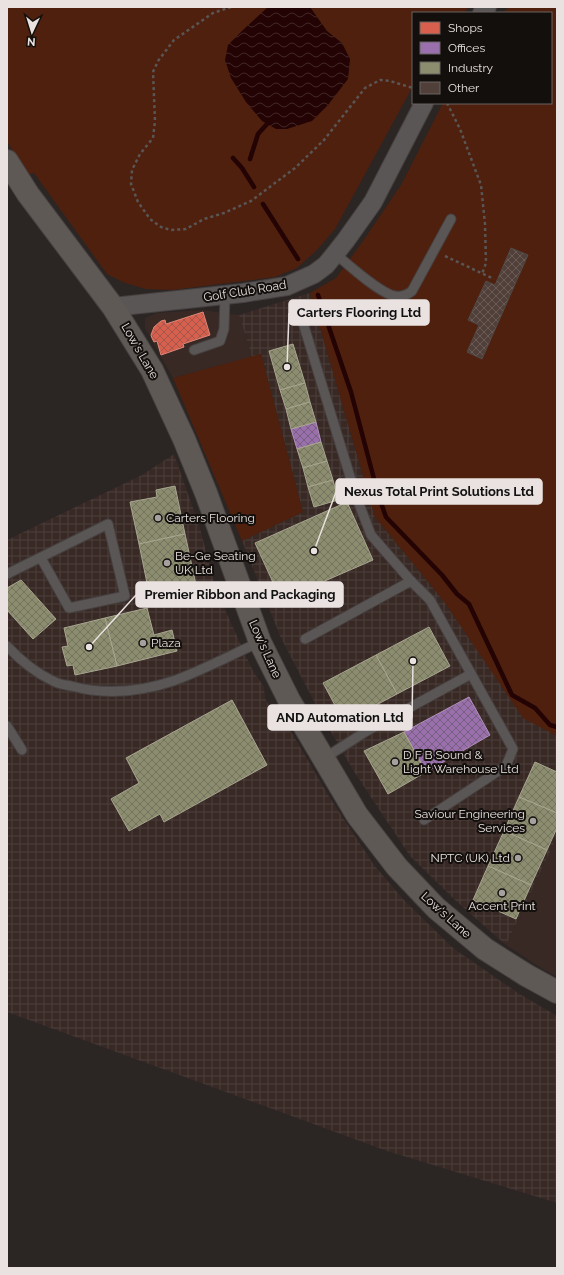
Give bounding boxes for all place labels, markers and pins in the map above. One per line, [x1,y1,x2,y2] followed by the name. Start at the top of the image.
[289,300,429,325] callout: Carters Flooring Ltd
[336,479,542,504] callout: Nexus Total Print Solutions Ltd
[166,511,255,525] place label: Carters Flooring
[153,513,163,523] marker: Carters Flooring
[175,549,256,577] place label: Be-Ge Seating UK Ltd
[162,558,172,568] marker: Be-Ge Seating UK Ltd
[136,582,343,607] callout: Premier Ribbon and Packaging
[151,636,181,650] place label: Plaza
[138,638,148,648] marker: Plaza
[268,705,412,730] callout: AND Automation Ltd
[403,748,519,776] place label: D F B Sound & Light Warehouse Ltd
[390,757,400,767] marker: D F B Sound & Light Warehouse Ltd
[414,807,525,835] place label: Saviour Engineering Services
[528,816,538,826] marker: Saviour Engineering Services
[430,851,510,865] place label: NPTC (UK) Ltd
[513,853,523,863] marker: NPTC (UK) Ltd
[497,888,507,898] marker: Accent Print
[468,899,536,913] place label: Accent Print

